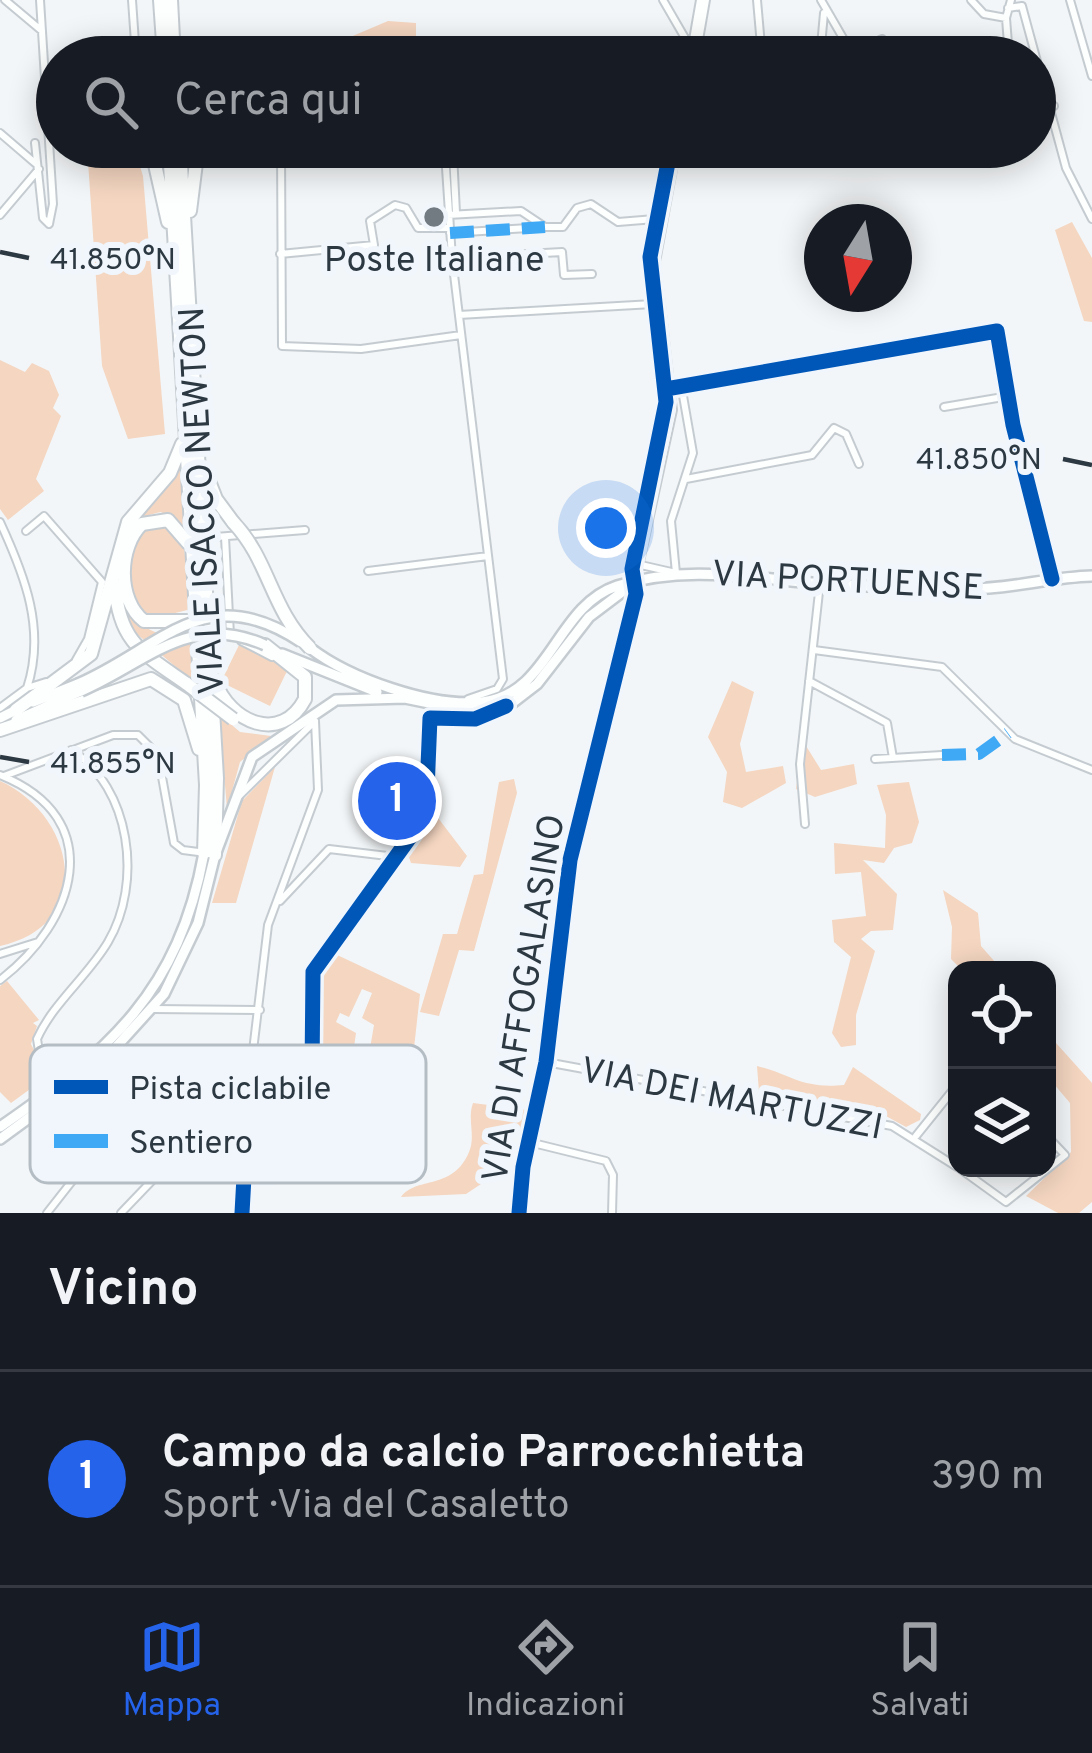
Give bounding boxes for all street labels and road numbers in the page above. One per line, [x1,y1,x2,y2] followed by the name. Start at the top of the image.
[171,306,237,696] street label: VIALE ISACCO NEWTON
[711,553,985,613] street label: VIA PORTUENSE
[474,811,578,1186] street label: VIA DI AFFOGALASINO
[576,1049,886,1153] street label: VIA DEI MARTUZZI

